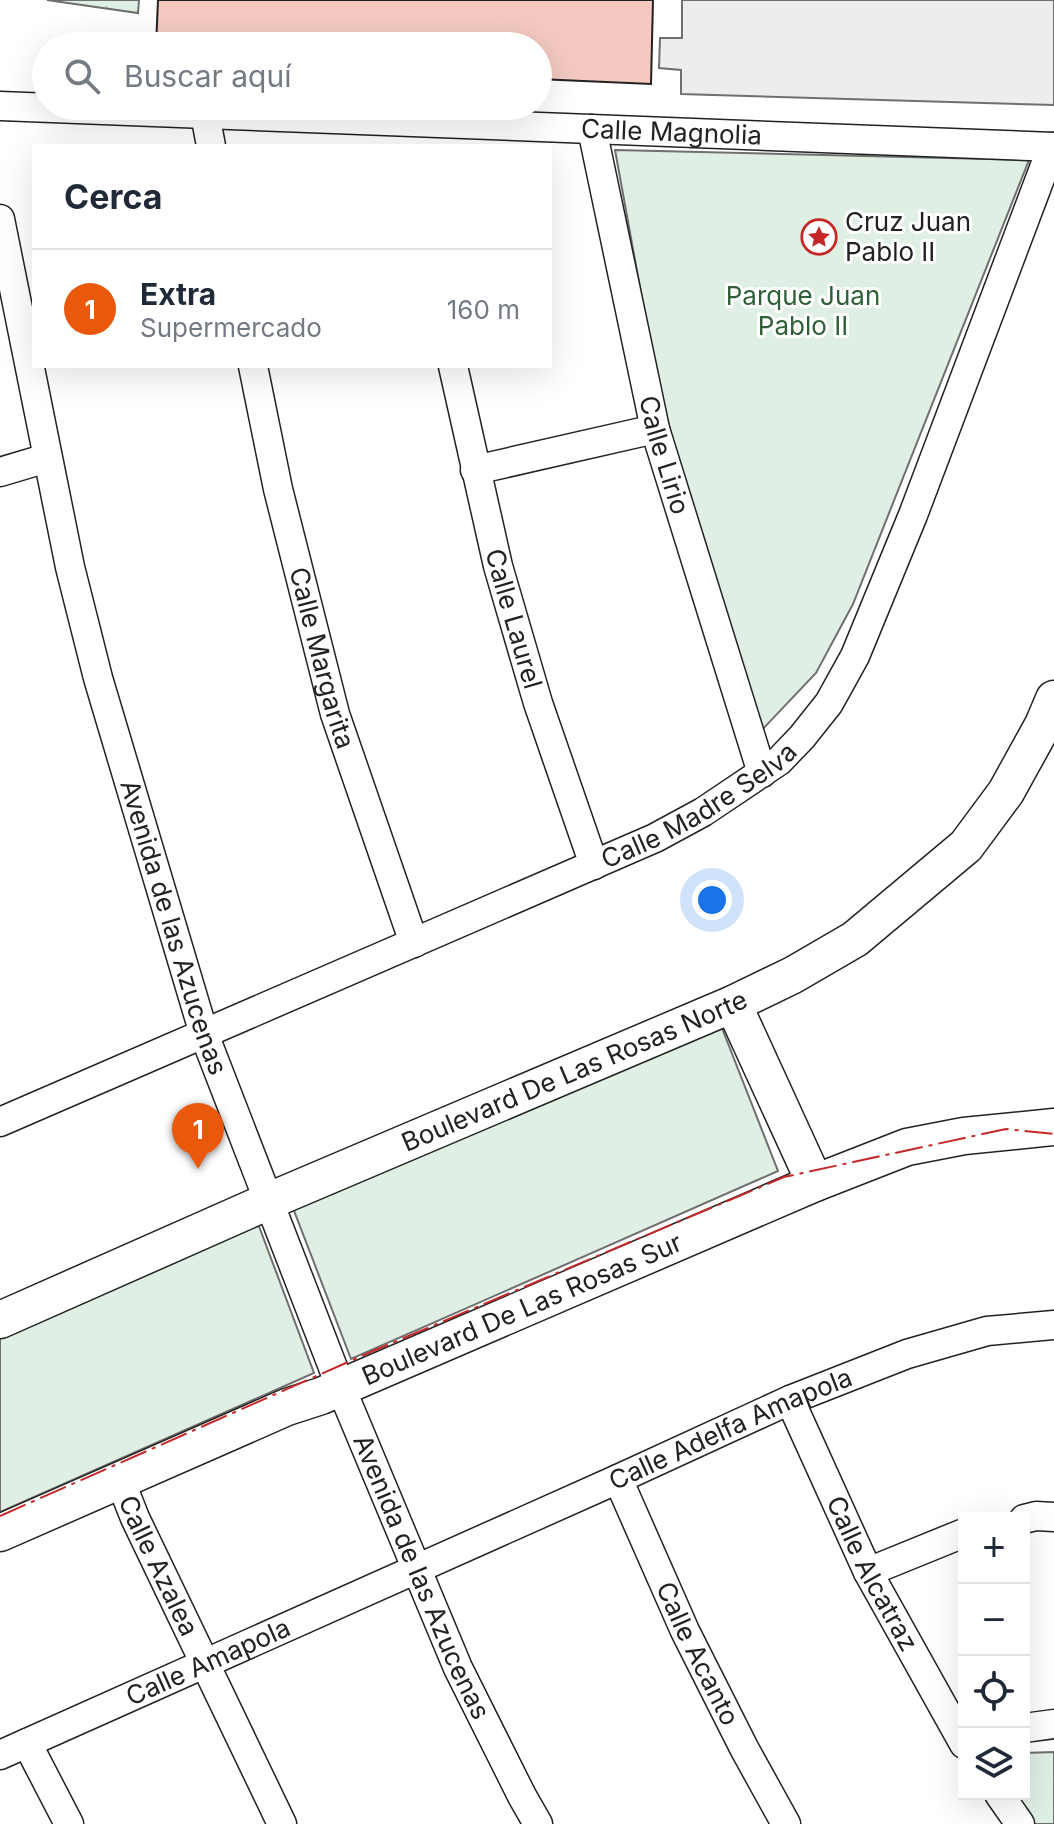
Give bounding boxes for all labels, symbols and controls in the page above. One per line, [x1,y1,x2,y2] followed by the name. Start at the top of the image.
[32,32,552,120] search box
[60,54,104,98] icon: search
[124,58,291,94] text: Buscar aquí
[581,113,763,151] street label: Calle Magnolia
[64,176,163,217] text: Cerca
[845,206,971,267] place label: Cruz Juan Pablo II
[800,218,838,256] place icon: Cruz Juan Pablo II
[140,276,216,312] text: Extra
[726,280,880,341] park label: Parque Juan Pablo II
[84,294,96,325] text: 1
[447,294,520,325] text: 160 m
[140,312,322,343] text: Supermercado
[633,393,697,518] street label: Calle Lirio
[480,546,549,692] street label: Calle Laurel
[283,564,362,753] street label: Calle Margarita
[596,736,803,874] street label: Calle Madre Selva
[114,776,234,1079] street label: Avenida de las Azucenas
[692,880,732,920] your location
[397,984,752,1158] street label: Boulevard De Las Rosas Norte
[172,1103,224,1169] pin: 1
[357,1226,687,1392] street label: Boulevard De Las Rosas Sur
[604,1361,856,1496] street label: Calle Adelfa Amapola
[347,1430,497,1724] street label: Avenida de las Azucenas
[113,1491,205,1641] street label: Calle Azalea
[821,1491,925,1656] street label: Calle Alcatraz
[958,1512,1030,1800] map controls
[958,1512,1030,1584] button: +
[650,1577,746,1730] street label: Calle Acanto
[958,1584,1030,1656] button: −
[121,1611,295,1712] street label: Calle Amapola
[958,1656,1030,1728] button: locate
[958,1728,1030,1800] button: layers

